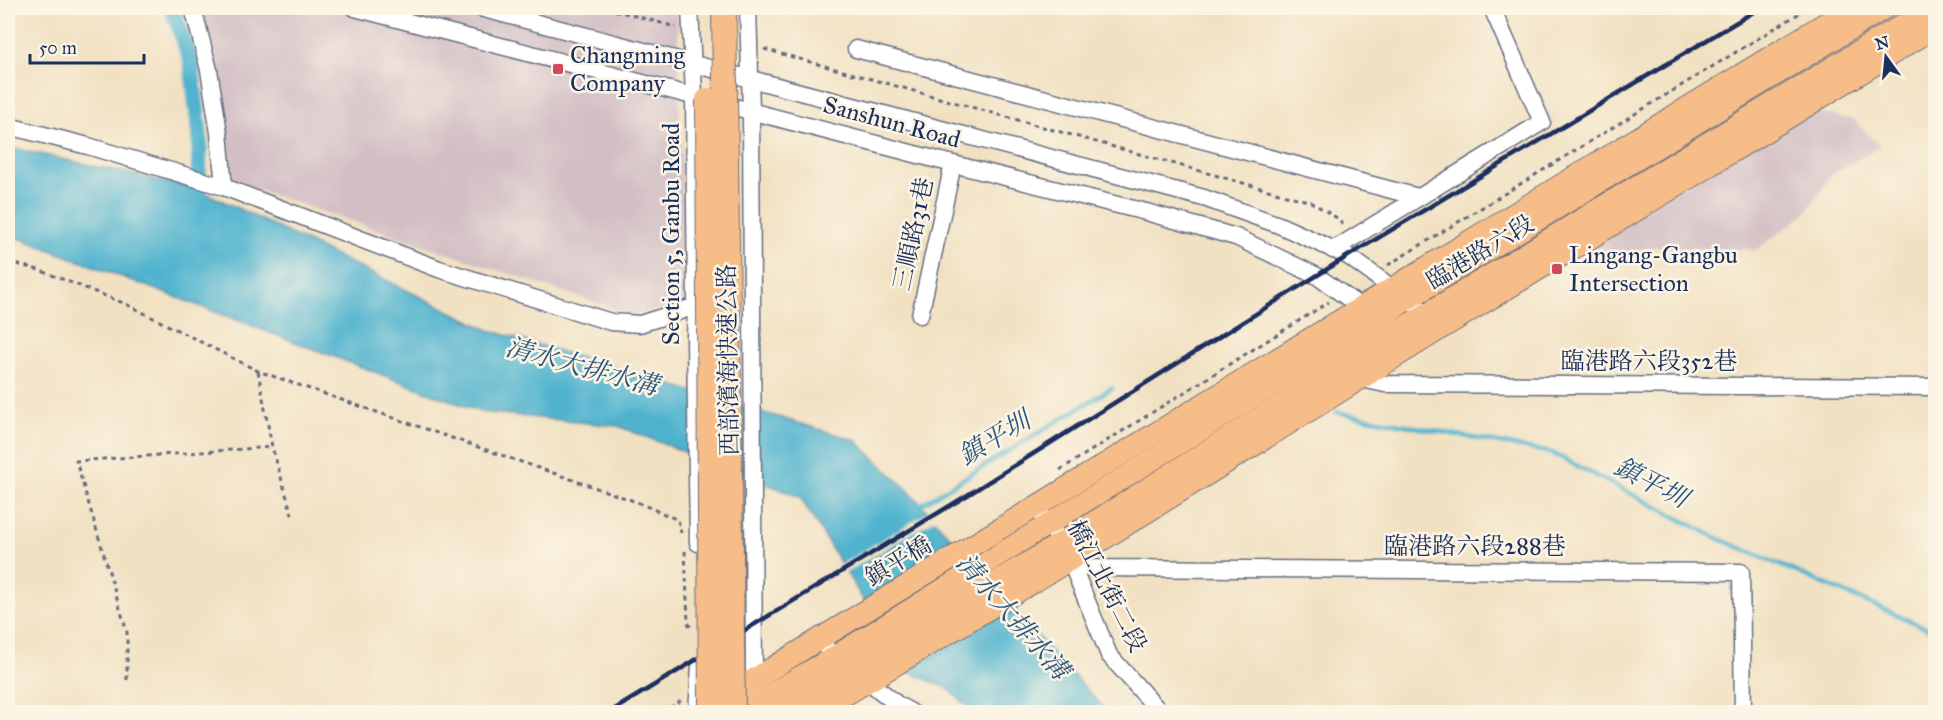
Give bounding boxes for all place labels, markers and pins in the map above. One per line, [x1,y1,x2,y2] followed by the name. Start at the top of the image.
[570,40,686,98] place label: Changming Company
[551,62,565,76] marker: Changming Company
[1569,240,1738,298] place label: Lingang-Gangbu Intersection
[1550,262,1564,276] marker: Lingang-Gangbu Intersection

